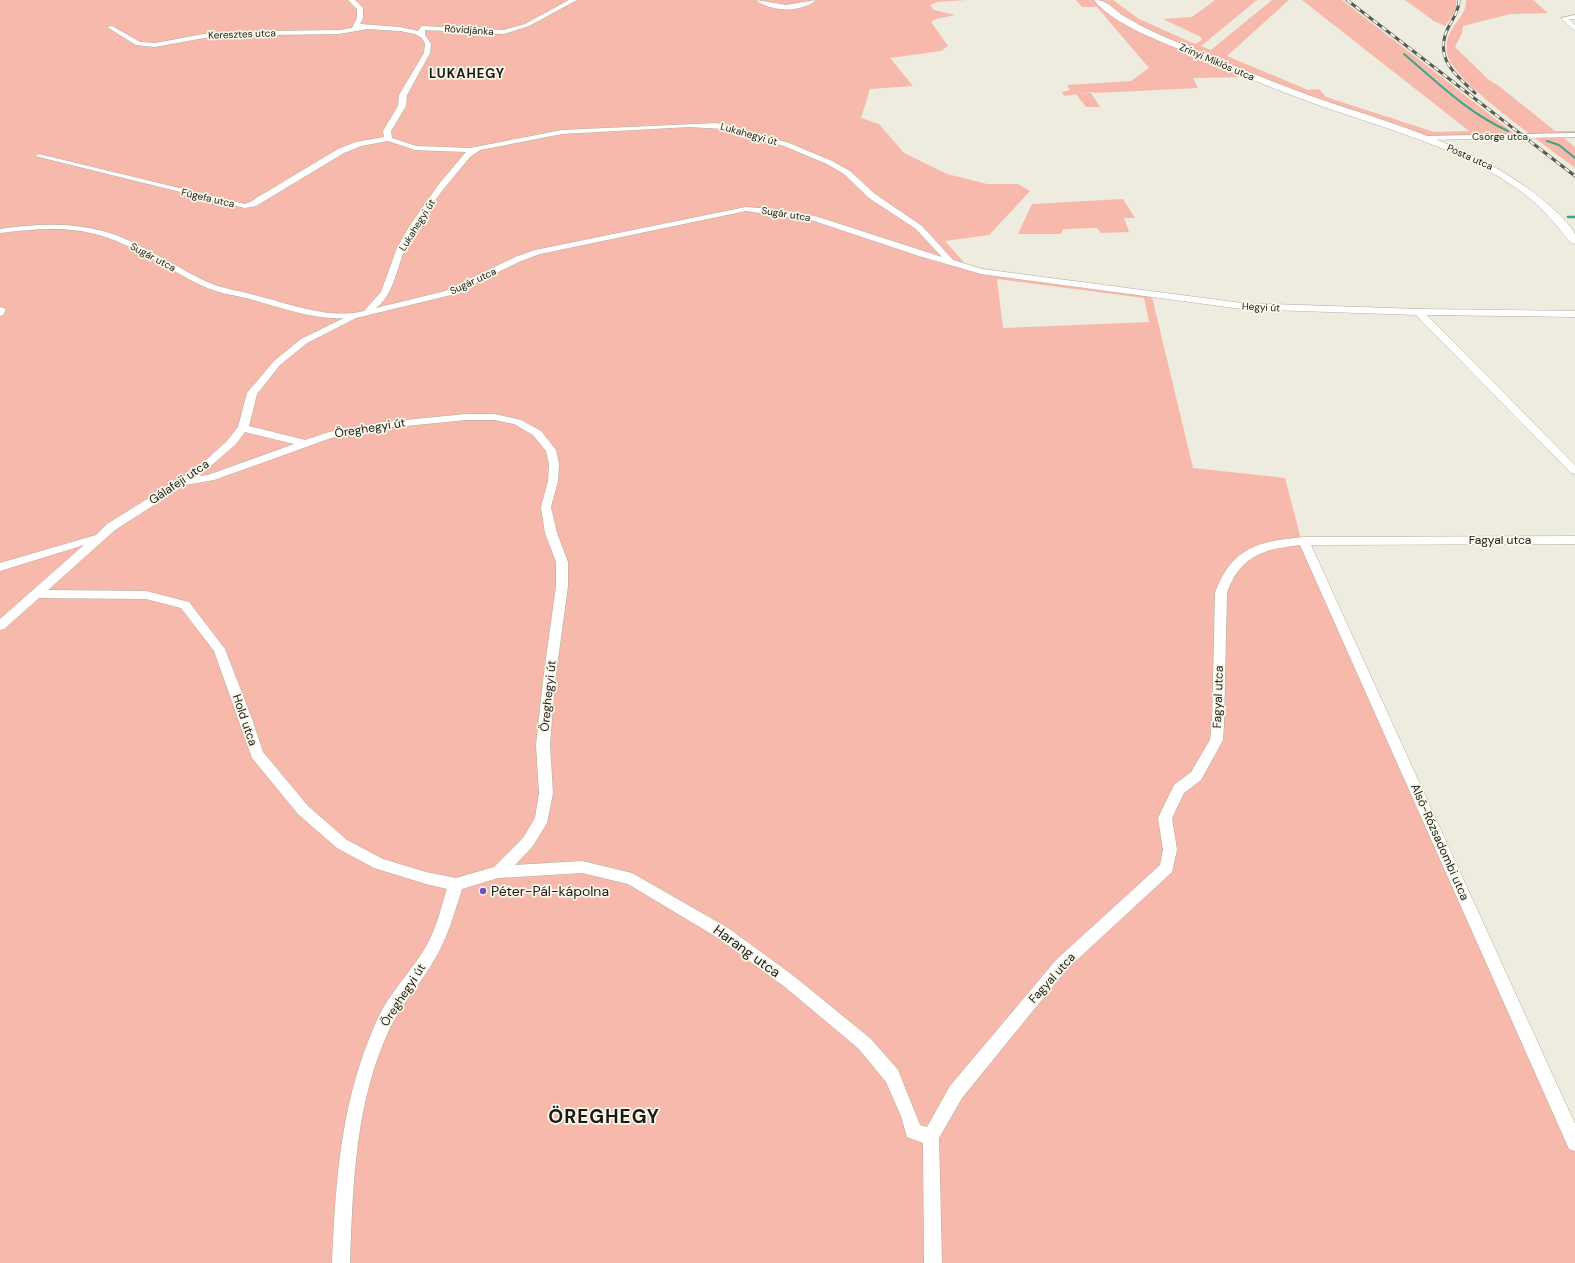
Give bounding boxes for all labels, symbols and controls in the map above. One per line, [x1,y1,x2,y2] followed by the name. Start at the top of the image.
[444,22,494,38] street label: Rövidjánka
[208,26,276,42] street label: Keresztes utca
[1178,40,1256,84] street label: Zrínyi Miklós utca
[429,65,505,82] district label: LUKAHEGY
[719,120,779,148] street label: Lukahegyi út
[1472,130,1528,143] street label: Csörge utca
[1445,141,1495,173] street label: Posta utca
[180,186,236,210] street label: Fügefa utca
[396,197,438,253] street label: Lukahegyi út
[760,204,812,224] street label: Sugár utca
[128,240,178,274] street label: Sugár utca
[448,265,498,297] street label: Sugár utca
[1242,300,1281,314] street label: Hegyi út
[333,414,407,442] street label: Öreghegyi út
[146,456,212,508] street label: Gálafeji utca
[1469,532,1531,548] street label: Fagyal utca
[536,659,560,732] street label: Öreghegyi út
[1209,665,1227,729] street label: Fagyal utca
[229,692,261,748] street label: Hold utca
[1407,781,1473,903] street label: Alsó-Rózsadombi utca
[491,882,609,900] place label: Péter-Pál-kápolna
[478,886,488,896] marker: Péter-Pál-kápolna
[710,921,784,981] street label: Harang utca
[1025,949,1079,1007] street label: Fagyal utca
[377,960,429,1029] street label: Öreghegyi út
[548,1104,660,1129] district label: ÖREGHEGY

